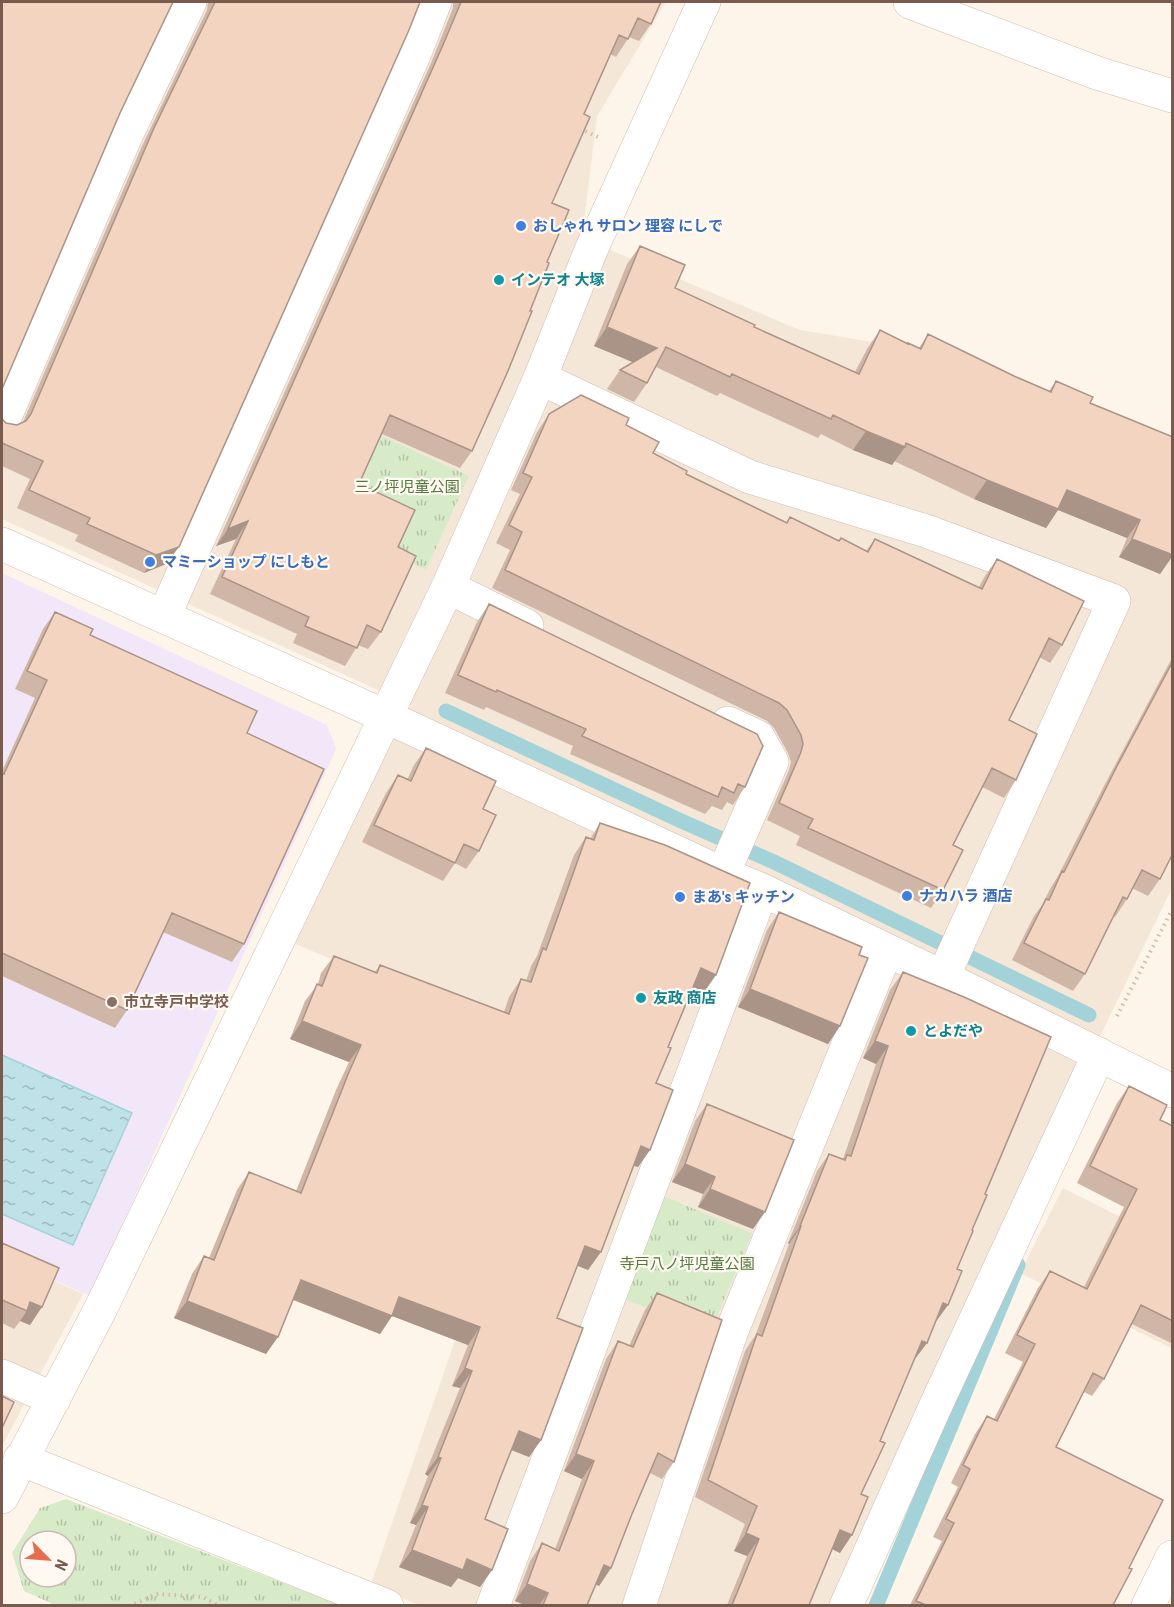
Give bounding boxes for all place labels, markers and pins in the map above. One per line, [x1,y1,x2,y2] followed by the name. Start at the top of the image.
[533,217,723,235] place label: おしゃれ サロン 理容 にしで
[514,219,528,233] marker: おしゃれ サロン 理容 にしで
[511,271,604,289] place label: インテオ 大塚
[492,273,506,287] marker: インテオ 大塚
[162,553,330,571] place label: マミーショップ にしもと
[143,555,157,569] marker: マミーショップ にしもと
[919,887,1012,905] place label: ナカハラ 酒店
[692,888,795,906] place label: まあ's キッチン
[900,889,914,903] marker: ナカハラ 酒店
[673,890,687,904] marker: まあ's キッチン
[653,989,716,1007] place label: 友政 商店
[634,991,648,1005] marker: 友政 商店
[124,993,229,1011] place label: 市立寺戸中学校
[105,995,119,1009] marker: 市立寺戸中学校
[923,1022,983,1040] place label: とよだや
[904,1024,918,1038] marker: とよだや

